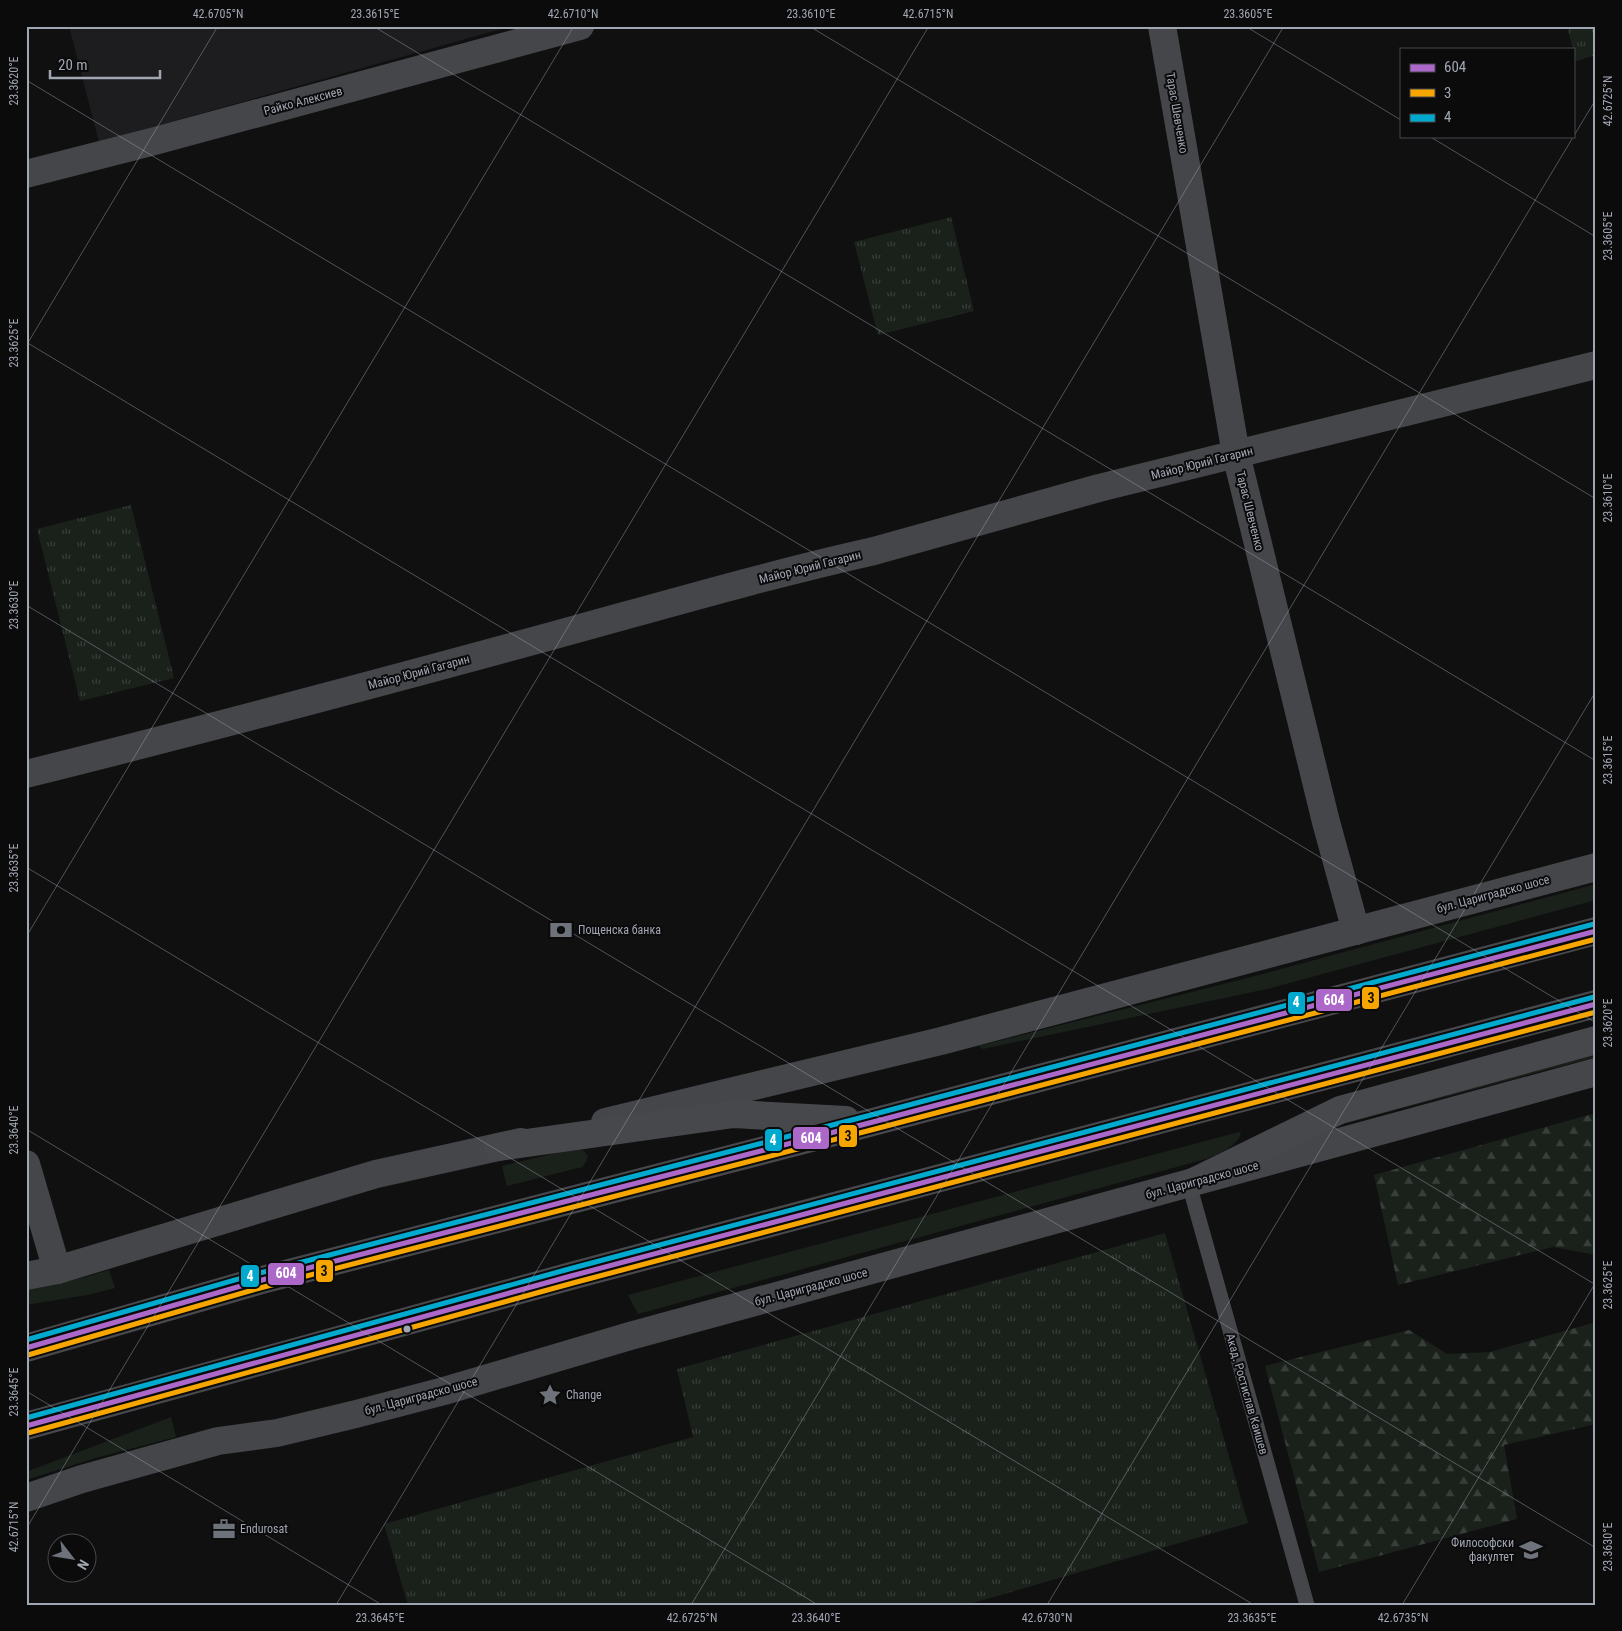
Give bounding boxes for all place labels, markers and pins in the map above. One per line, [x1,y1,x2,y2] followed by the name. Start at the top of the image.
[548,917,574,943] bank icon: Пощенска банка
[578,923,661,937] place label: Пощенска банка
[402,1324,412,1334] unlabelled marker
[537,1382,563,1408] place icon: Change
[566,1388,602,1402] place label: Change
[211,1516,237,1542] office icon: Endurosat
[240,1522,288,1536] place label: Endurosat
[1451,1536,1514,1564] place label: Философски факултет
[1518,1537,1544,1563] school or university icon: Философски факултет

